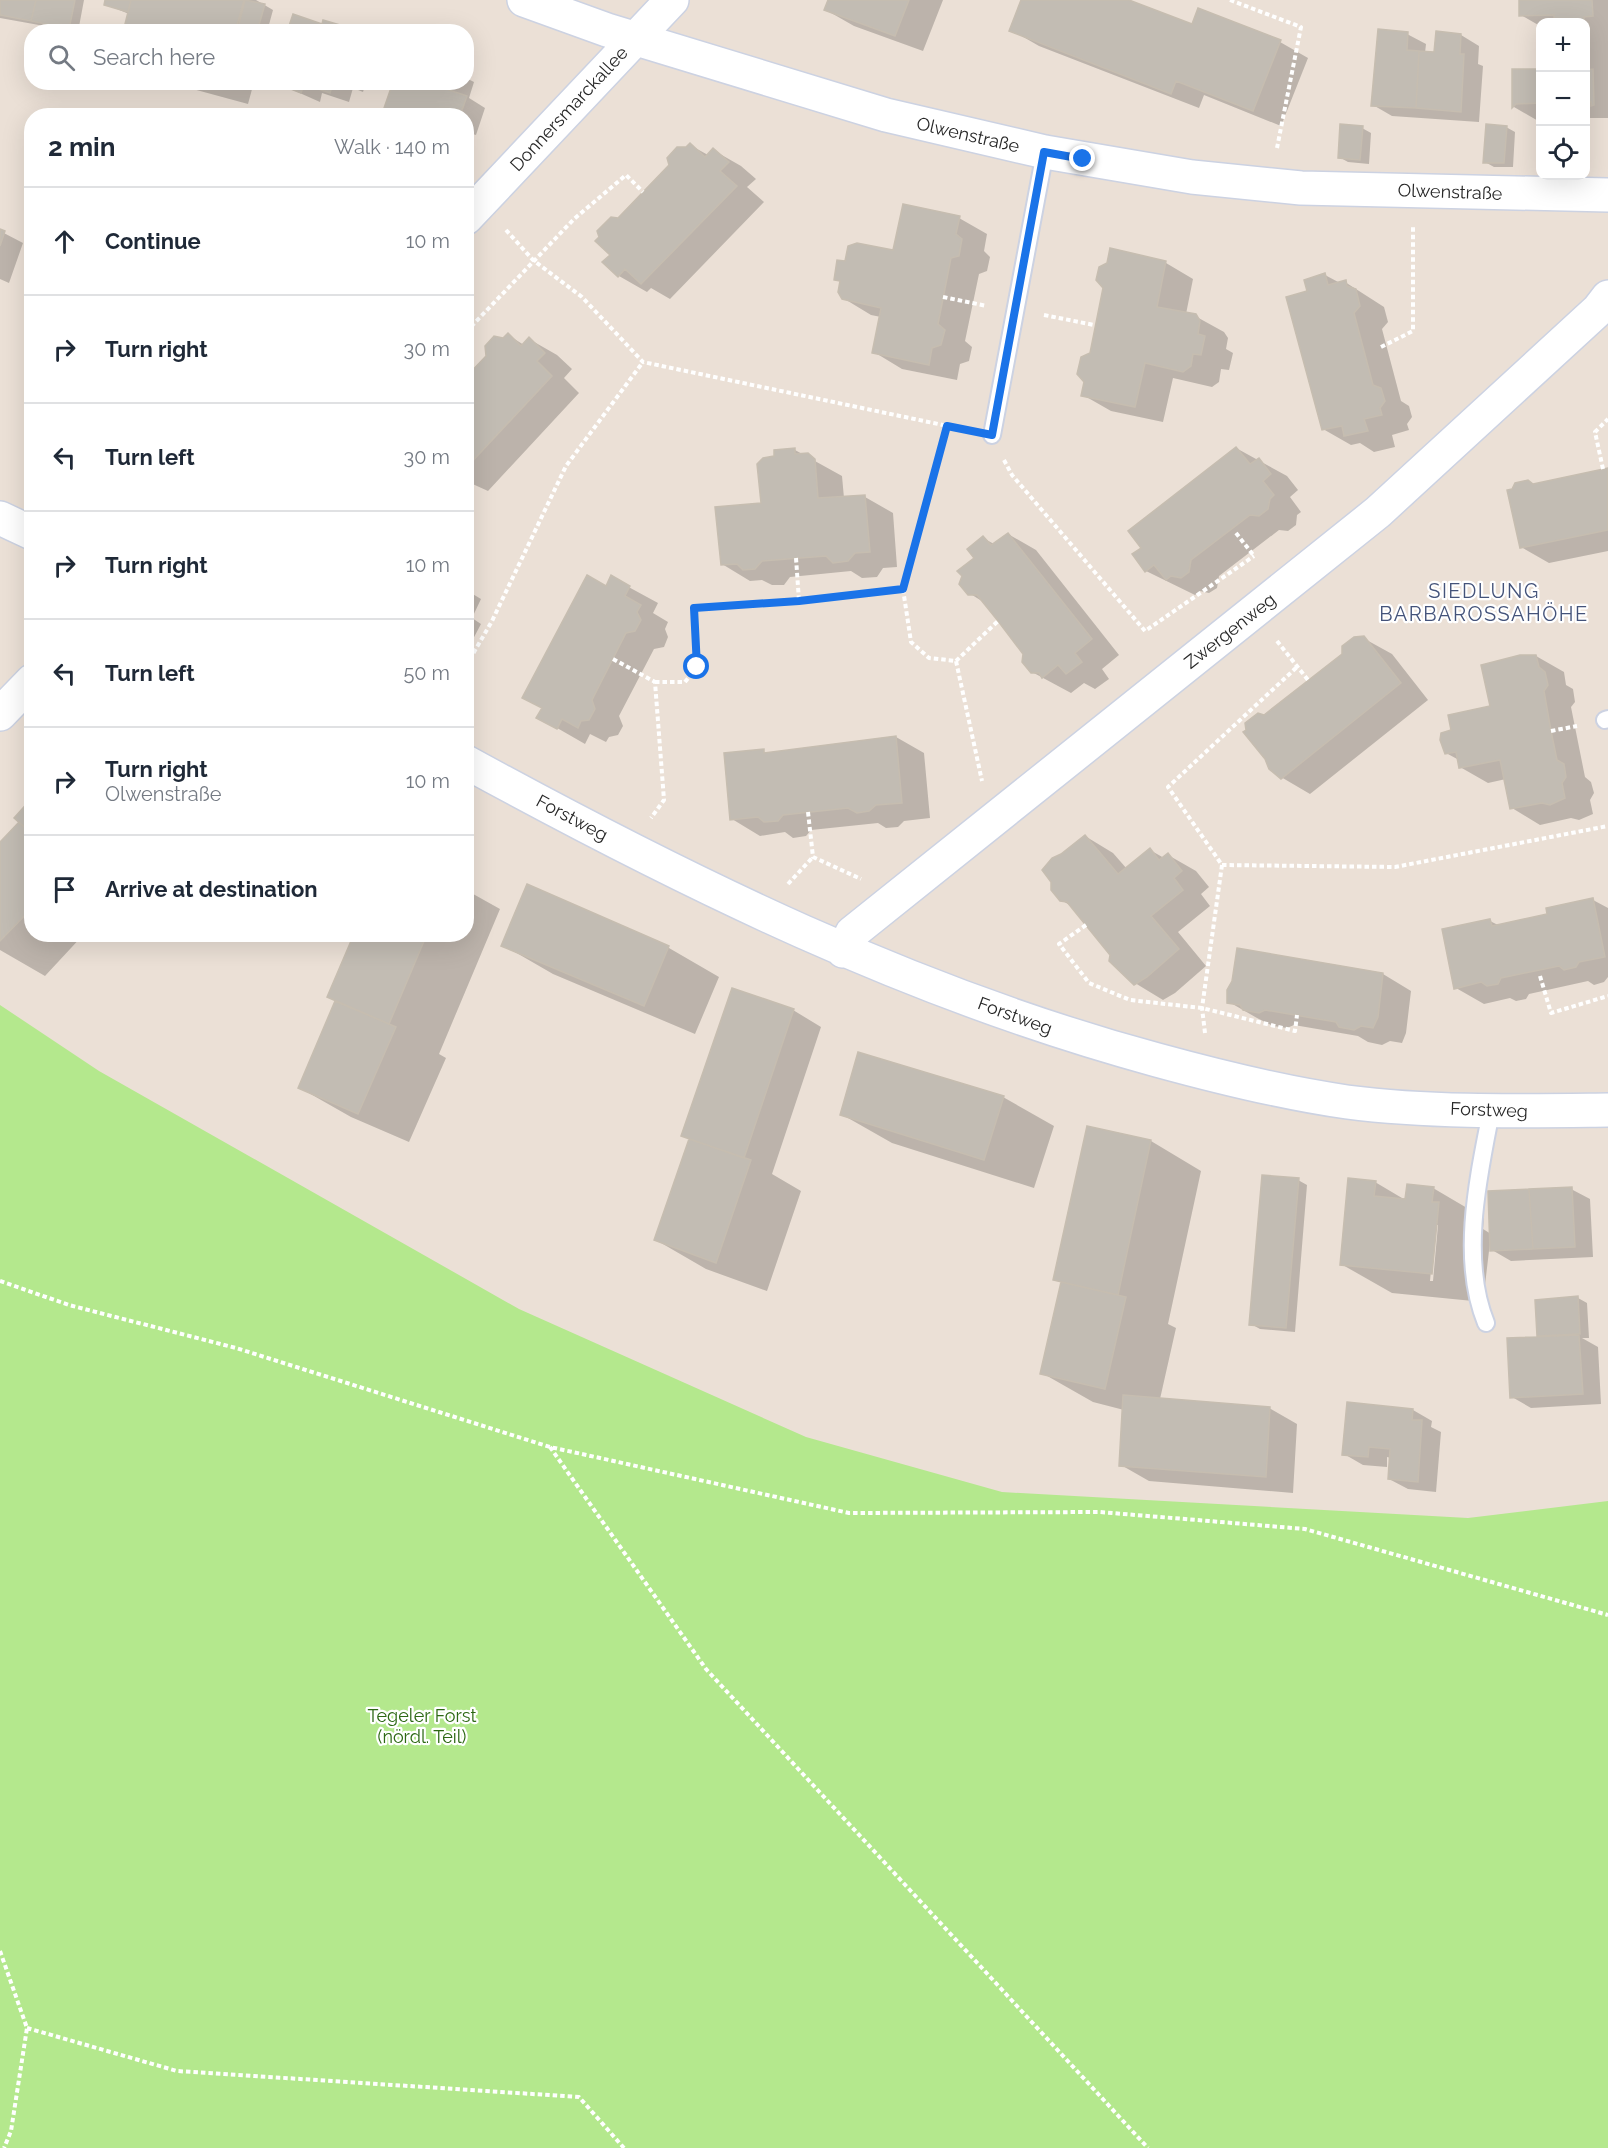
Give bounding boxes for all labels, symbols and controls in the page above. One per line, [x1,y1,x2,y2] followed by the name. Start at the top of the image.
[1536,18,1590,180] map controls
[1536,18,1590,72] button: +
[24,24,474,90] search box
[45,41,78,74] icon: search
[505,42,632,175] street label: Donnersmarckallee
[93,44,215,70] text: Search here
[1536,72,1590,126] button: −
[915,112,1022,157] street label: Olwenstraße
[1536,126,1590,180] button: locate
[48,132,115,162] text: 2 min
[334,135,450,159] text: Walk · 140 m
[1069,145,1095,171] route end
[1397,179,1503,204] street label: Olwenstraße
[48,225,81,258] icon: ahead
[105,228,201,254] text: Continue
[406,229,450,253] text: 10 m
[48,333,81,366] icon: right
[105,336,208,362] text: Turn right
[404,337,450,361] text: 30 m
[48,441,81,474] icon: left
[105,444,195,470] text: Turn left
[404,445,450,469] text: 30 m
[48,549,81,582] icon: right
[105,552,208,578] text: Turn right
[406,553,450,577] text: 10 m
[1379,579,1589,626] district label: SIEDLUNG BARBAROSSAHÖHE
[1180,588,1279,673] street label: Zwergenweg
[683,653,709,679] route start
[48,657,81,690] icon: left
[105,660,195,686] text: Turn left
[403,661,450,685] text: 50 m
[105,756,208,782] text: Turn right
[48,765,81,798] icon: right
[406,769,450,793] text: 10 m
[105,782,221,806] text: Olwenstraße
[533,790,611,845] street label: Forstweg
[48,873,81,906] icon: arrive
[105,876,318,902] text: Arrive at destination
[975,992,1055,1039] street label: Forstweg
[1450,1098,1528,1121] street label: Forstweg
[368,1705,476,1747] park label: Tegeler Forst (nördl. Teil)

